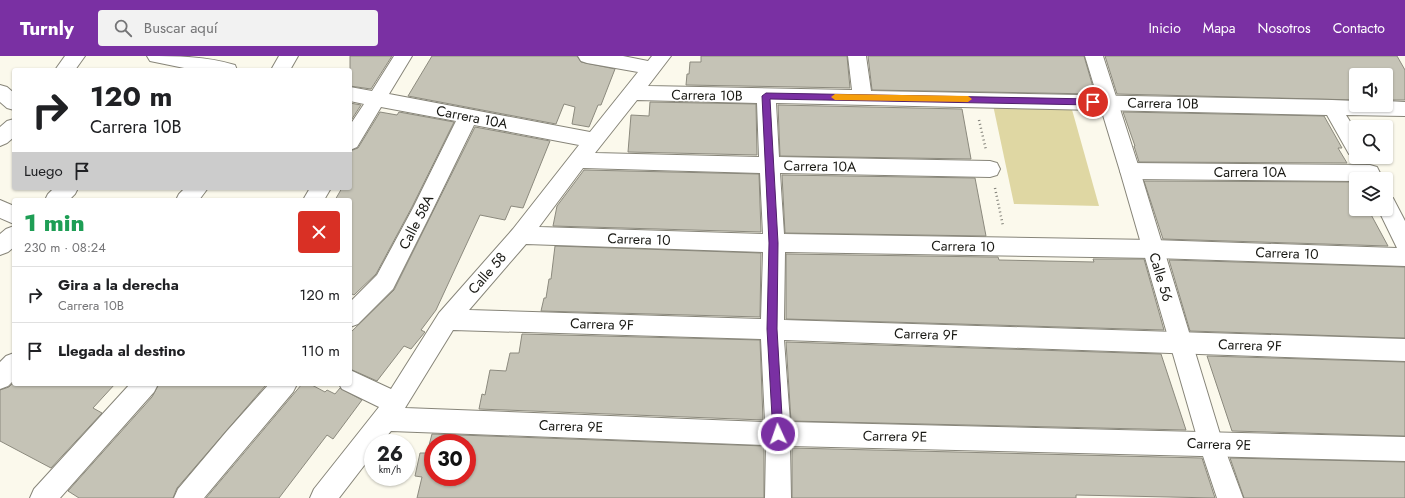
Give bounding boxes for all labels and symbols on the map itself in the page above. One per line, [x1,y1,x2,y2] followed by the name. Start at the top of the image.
[671,84,743,106] street label: Carrera 10B
[1076,85,1110,119] pin
[1127,92,1199,114] street label: Carrera 10B
[434,100,510,134] street label: Carrera 10A
[784,155,857,177] street label: Carrera 10A
[1214,162,1287,182] street label: Carrera 10A
[394,191,439,253] street label: Calle 58A
[607,228,671,250] street label: Carrera 10
[931,235,995,257] street label: Carrera 10
[1255,242,1319,264] street label: Carrera 10
[463,248,511,298] street label: Calle 58
[1144,250,1178,304] street label: Calle 56
[570,313,634,335] street label: Carrera 9F
[894,323,958,345] street label: Carrera 9F
[1218,334,1282,356] street label: Carrera 9F
[757,413,799,455] position arrow
[538,415,604,437] street label: Carrera 9E
[863,425,927,447] street label: Carrera 9E
[1186,433,1252,455] street label: Carrera 9E
[424,434,476,486] speed limit sign: 30

